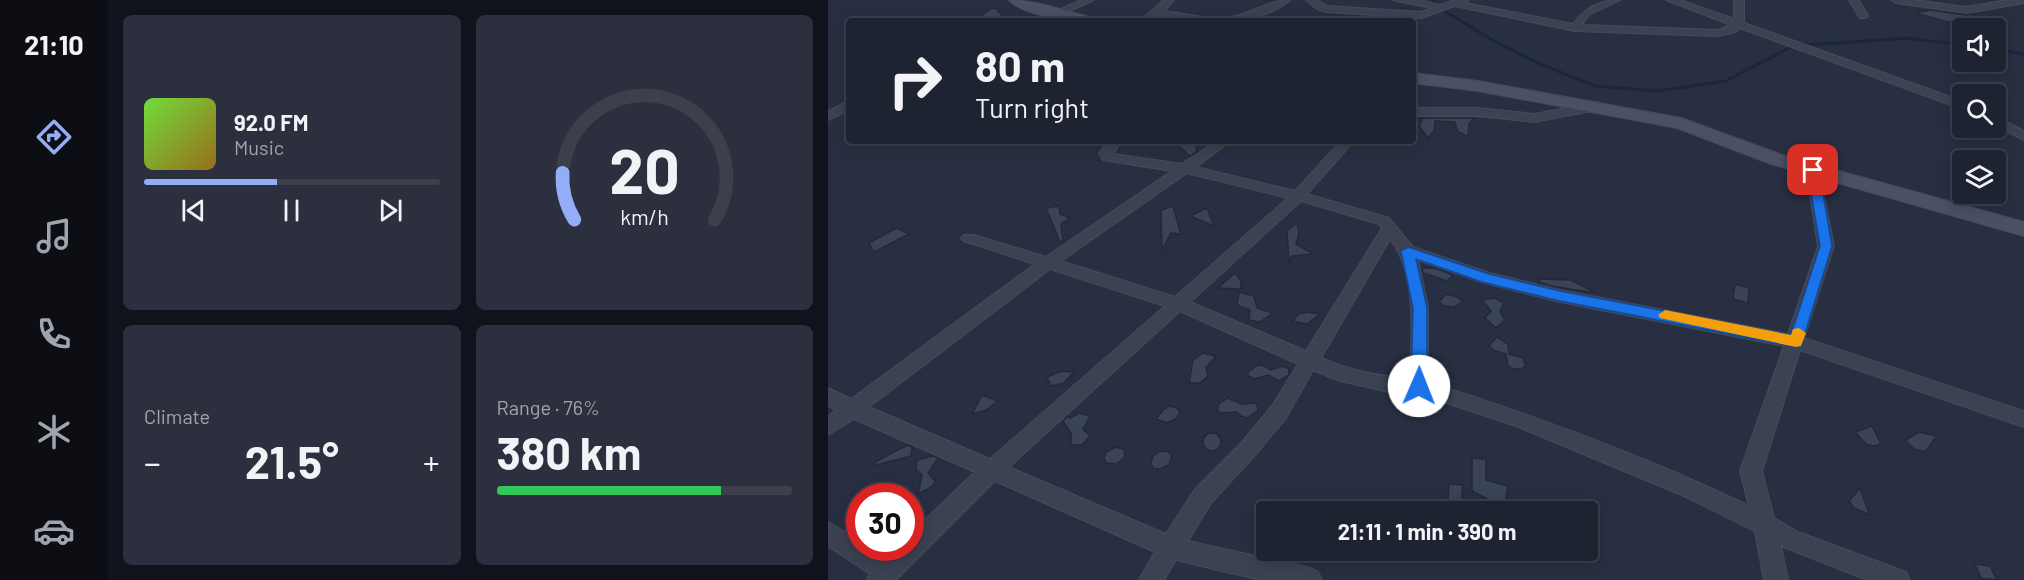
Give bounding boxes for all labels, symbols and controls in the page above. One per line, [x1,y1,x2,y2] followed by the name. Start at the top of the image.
[1952,18,2006,204] map controls
[1952,18,2006,72] button: sound
[24,28,84,60] text: 21:10
[975,40,1065,90] text: 80 m
[876,42,954,120] icon: right
[1952,84,2006,138] button: search
[975,91,1089,123] text: Turn right
[234,109,308,135] text: 92.0 FM
[33,116,75,158] icon: directions
[609,132,680,206] text: 20
[234,135,284,159] text: Music
[1787,144,1838,195] pin
[1952,150,2006,204] button: layers
[1796,153,1829,186] icon: arrive
[177,194,210,227] icon: previous
[275,194,308,227] icon: pause
[374,194,407,227] icon: next
[620,204,669,229] text: km/h
[33,215,75,257] icon: music
[33,313,75,355] icon: phone
[1387,354,1451,418] position arrow
[497,395,600,419] text: Range · 76%
[144,404,210,428] text: Climate
[33,411,75,453] icon: climate
[497,425,641,479] text: 380 km
[245,434,339,488] text: 21.5°
[144,442,161,482] text: −
[423,442,440,482] text: +
[846,483,924,561] speed limit sign: 30
[33,510,75,552] icon: car
[1338,518,1516,544] text: 21:11 · 1 min · 390 m

